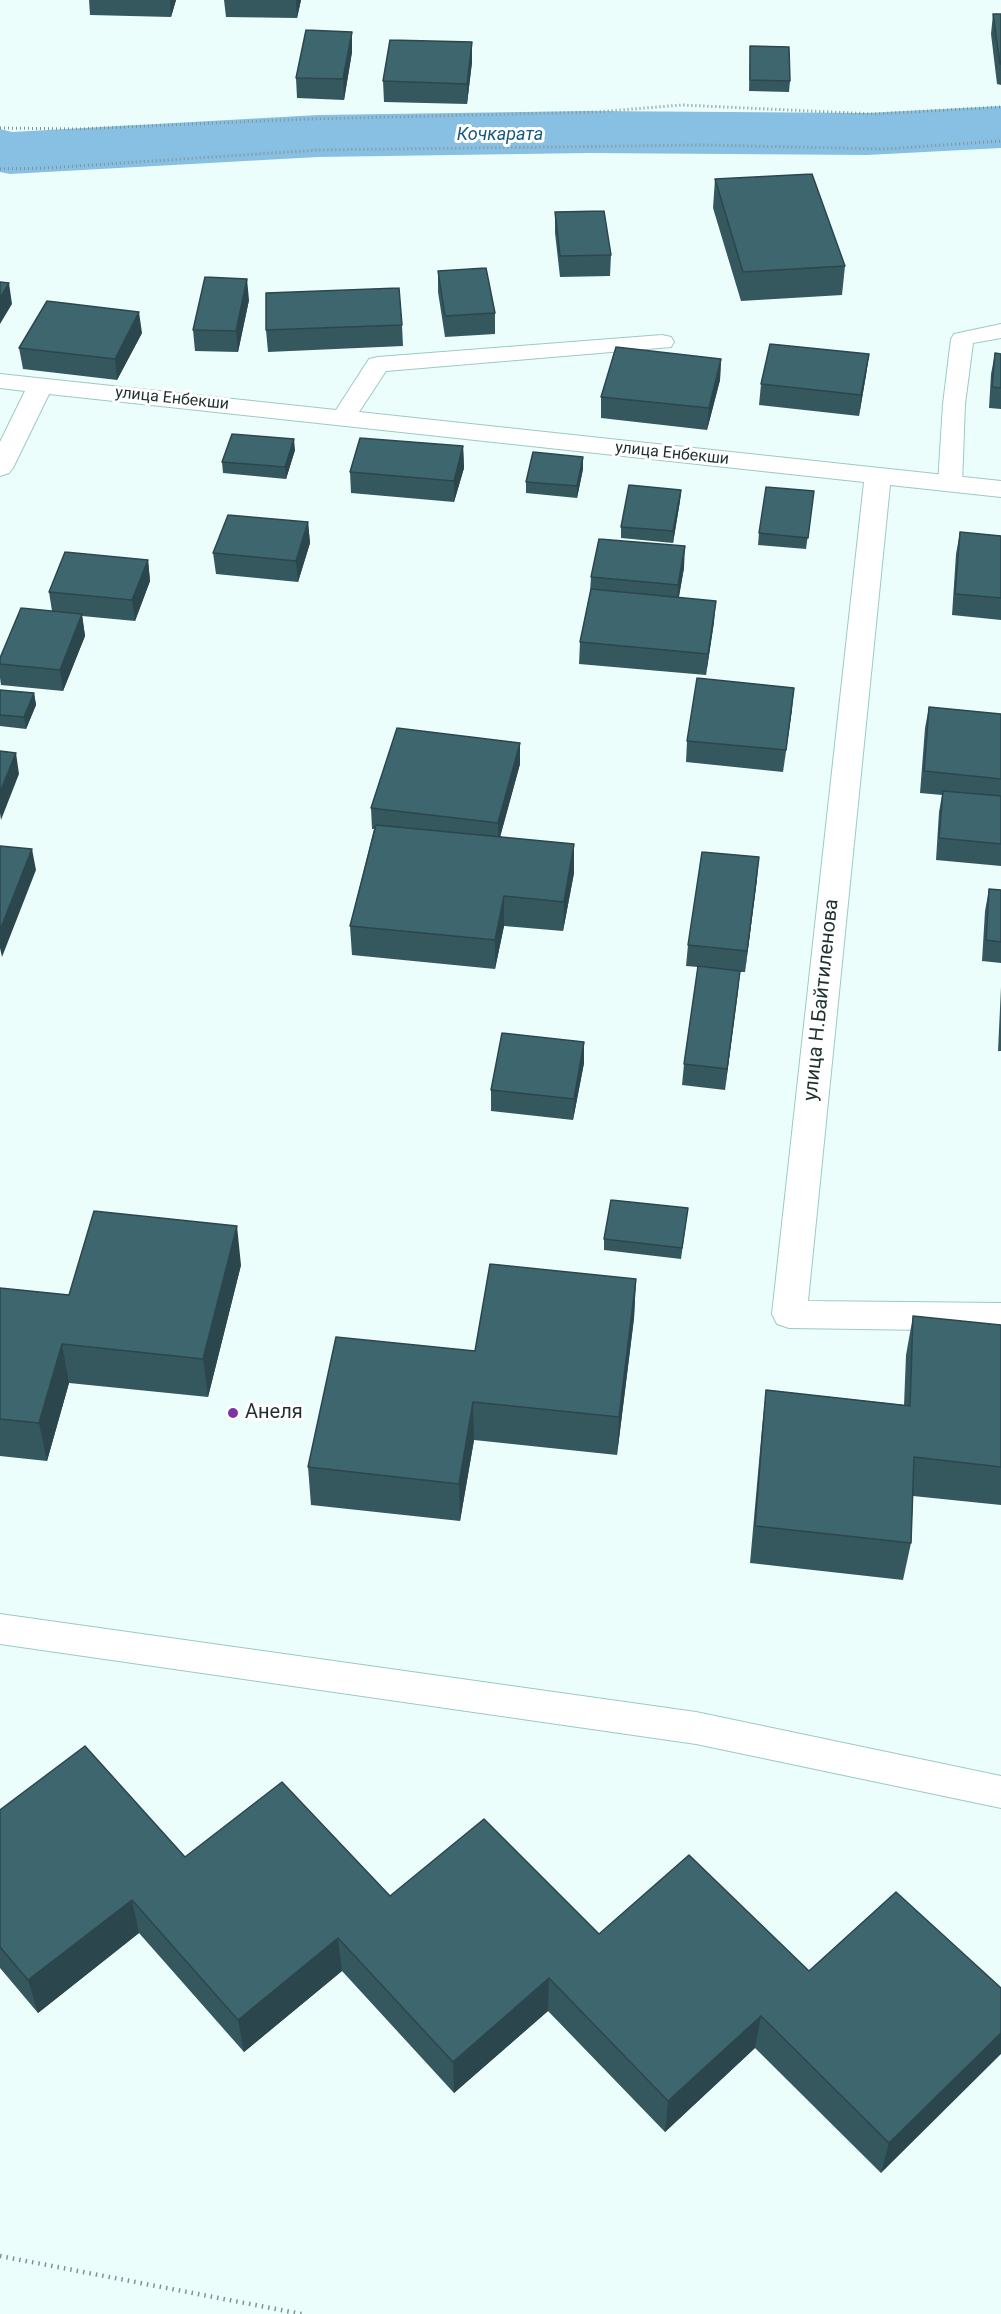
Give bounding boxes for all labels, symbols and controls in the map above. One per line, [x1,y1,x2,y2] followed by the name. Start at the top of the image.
[457,124,543,146] water label: Кочкарата
[114,383,230,415] street label: улица Енбекши
[614,438,730,470] street label: улица Енбекши
[799,898,845,1102] street label: улица Н.Байтиленова
[245,1401,303,1425] place label: Анеля
[226,1406,240,1420] marker: Анеля

